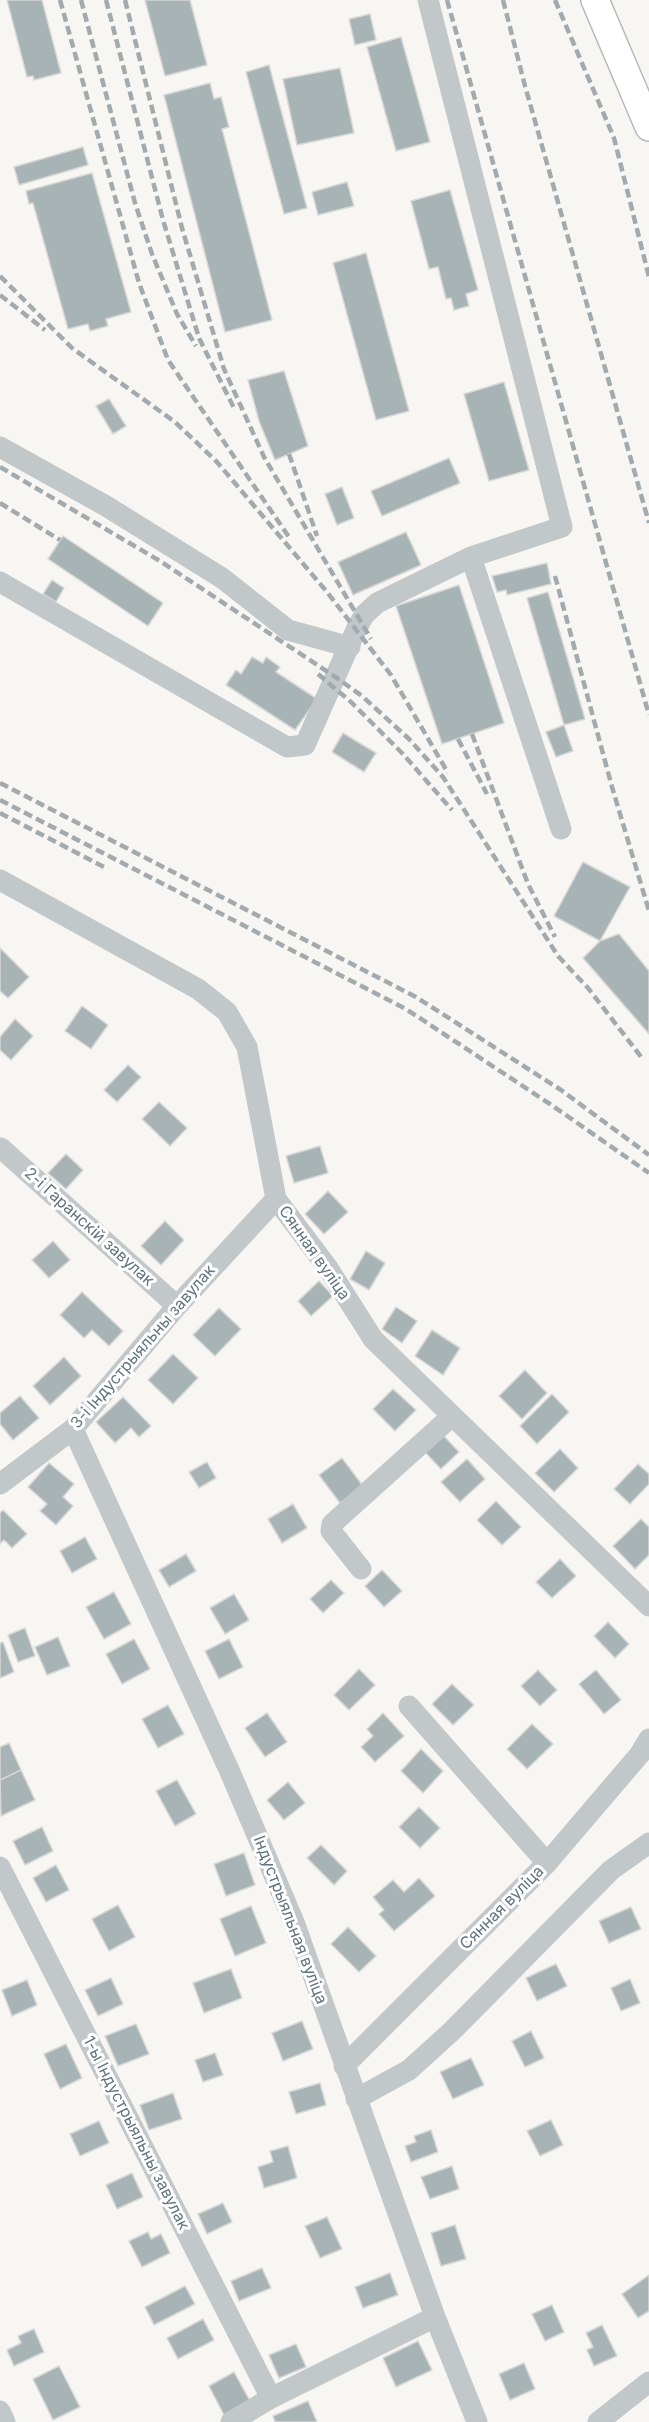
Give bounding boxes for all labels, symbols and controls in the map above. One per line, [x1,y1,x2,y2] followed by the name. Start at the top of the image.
[20,1164,158,1290] street label: 2-і Гаранскій завулак
[274,1202,354,1304] street label: Сянная вуліца
[67,1261,219,1433] street label: 3-і Індустрыяльны завулак
[249,1833,331,2007] street label: Індустрыяльная вуліца
[456,1862,548,1954] street label: Сянная вуліца
[79,2033,193,2233] street label: 1-ы Індустрыяльны завулак

